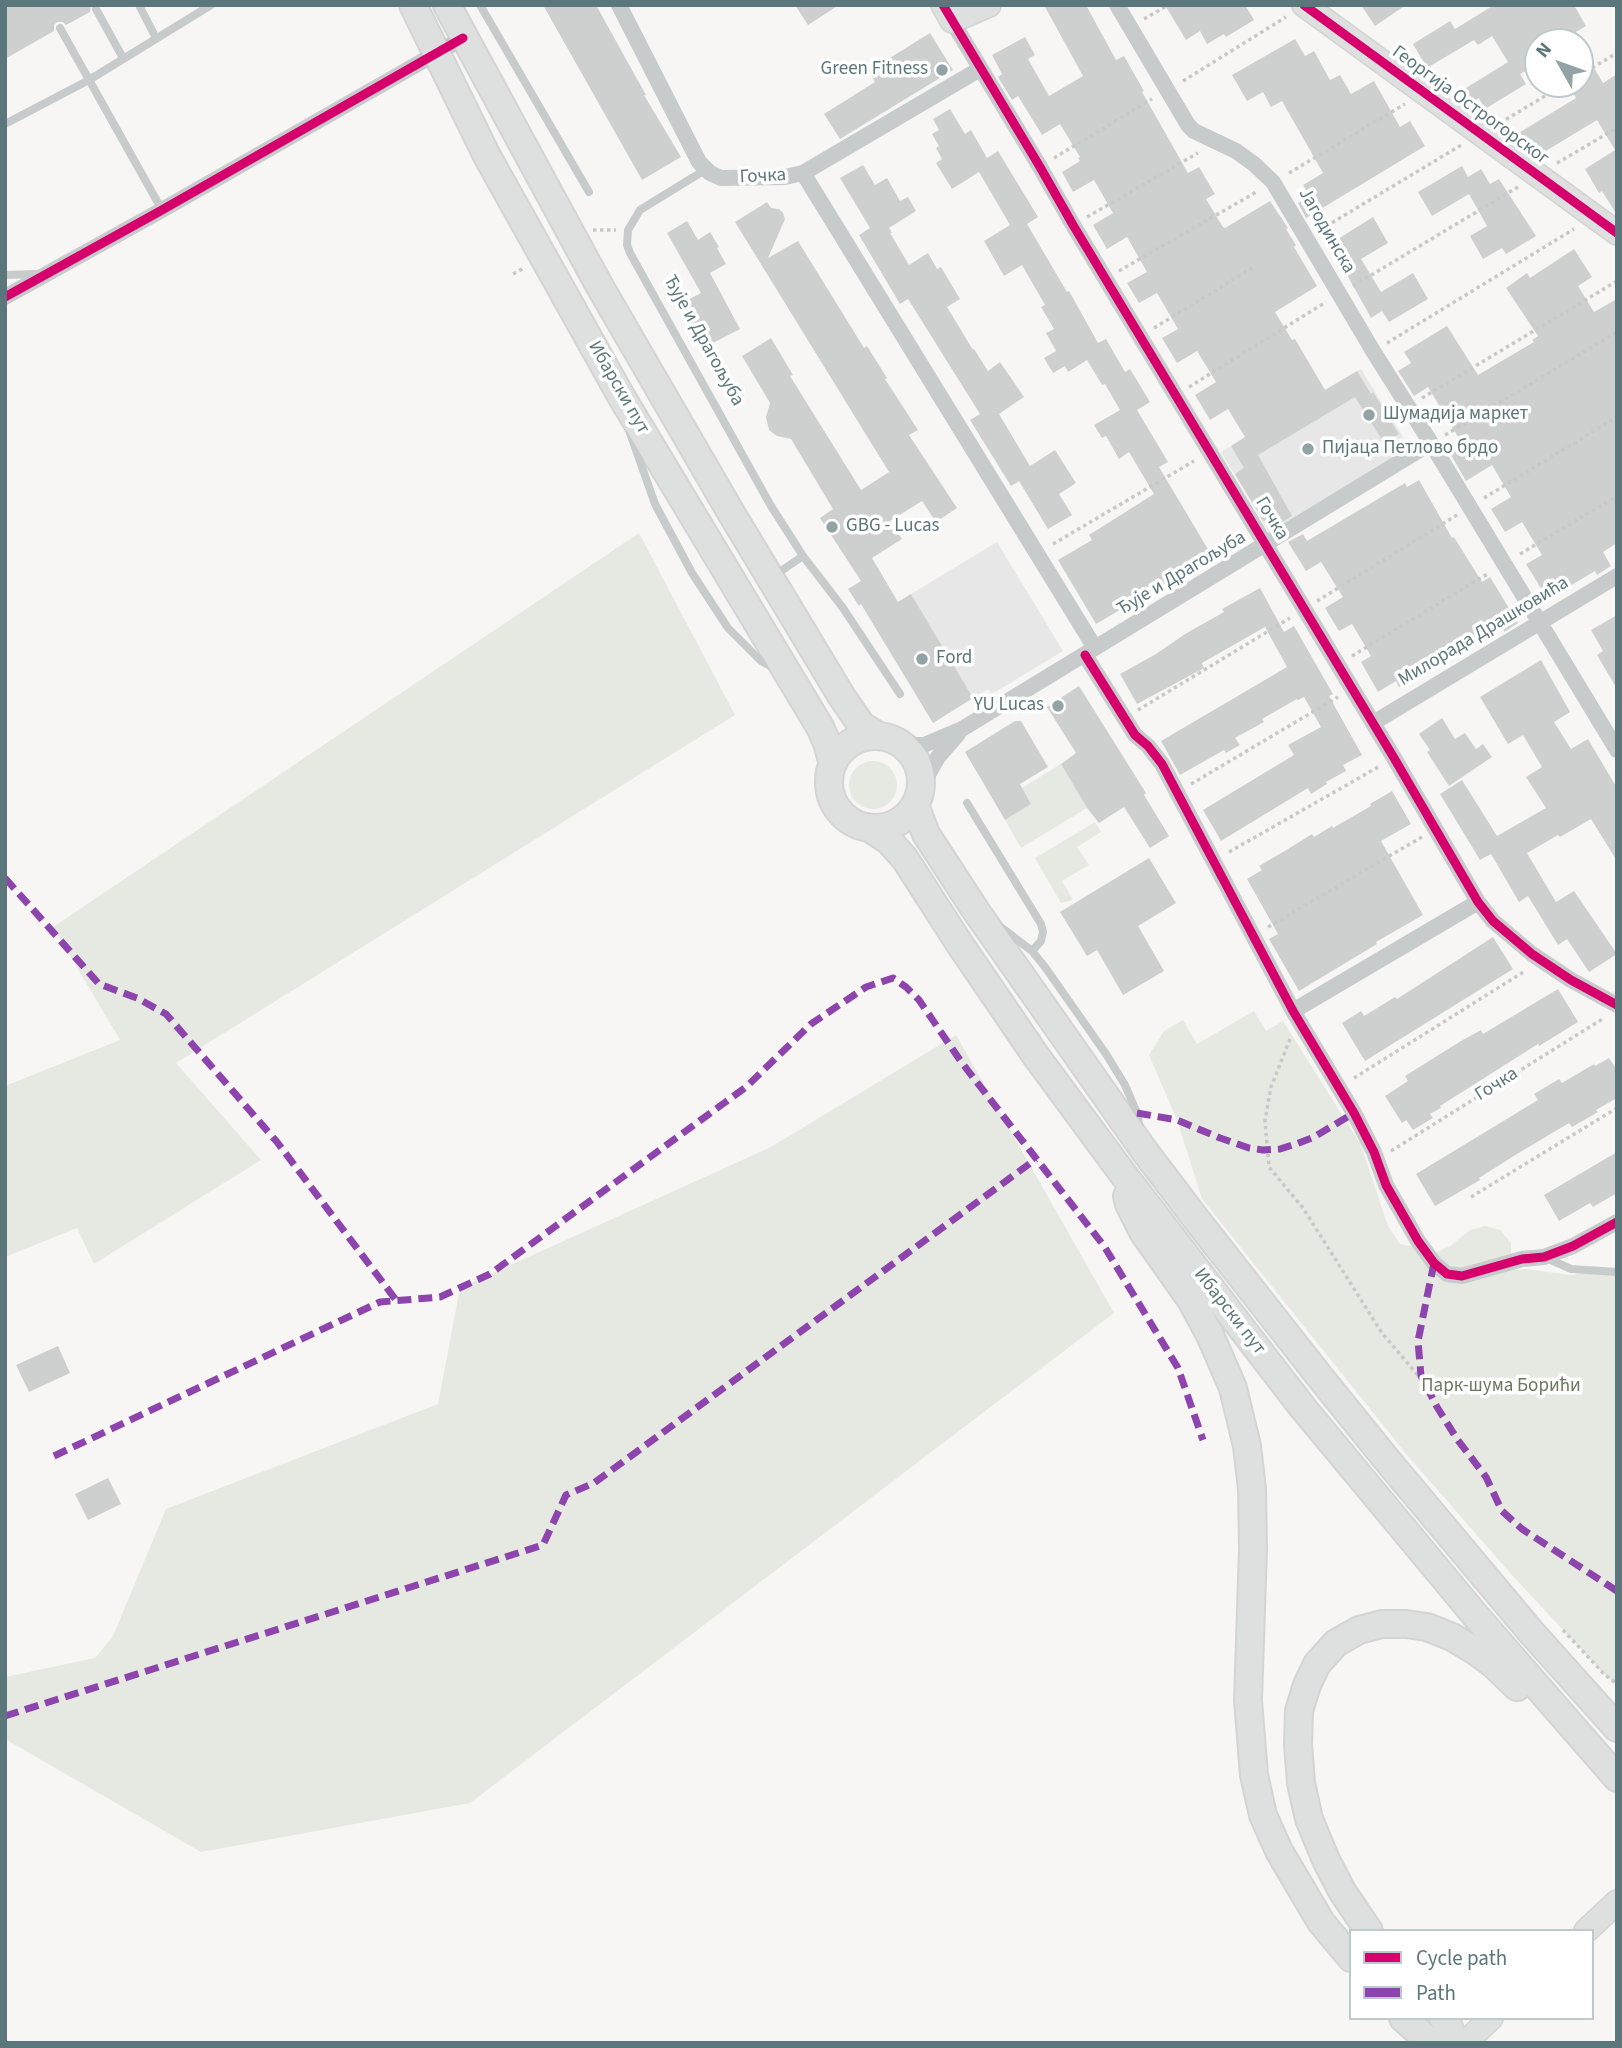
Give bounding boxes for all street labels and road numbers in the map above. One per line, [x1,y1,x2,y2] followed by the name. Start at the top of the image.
[1387,41,1553,171] street label: Георгија Острогорског
[739,164,787,190] street label: Гочка
[1292,184,1360,278] street label: Јагодинска
[658,272,748,410] street label: Ђује и Драгољуба
[582,337,654,439] street label: Ибарски пут
[1249,493,1293,545] street label: Гочка
[1114,527,1250,621] street label: Ђује и Драгољуба
[1395,572,1573,692] street label: Милорада Драшковића
[1471,1063,1523,1107] street label: Гочка
[1188,1264,1270,1360] street label: Ибарски пут

